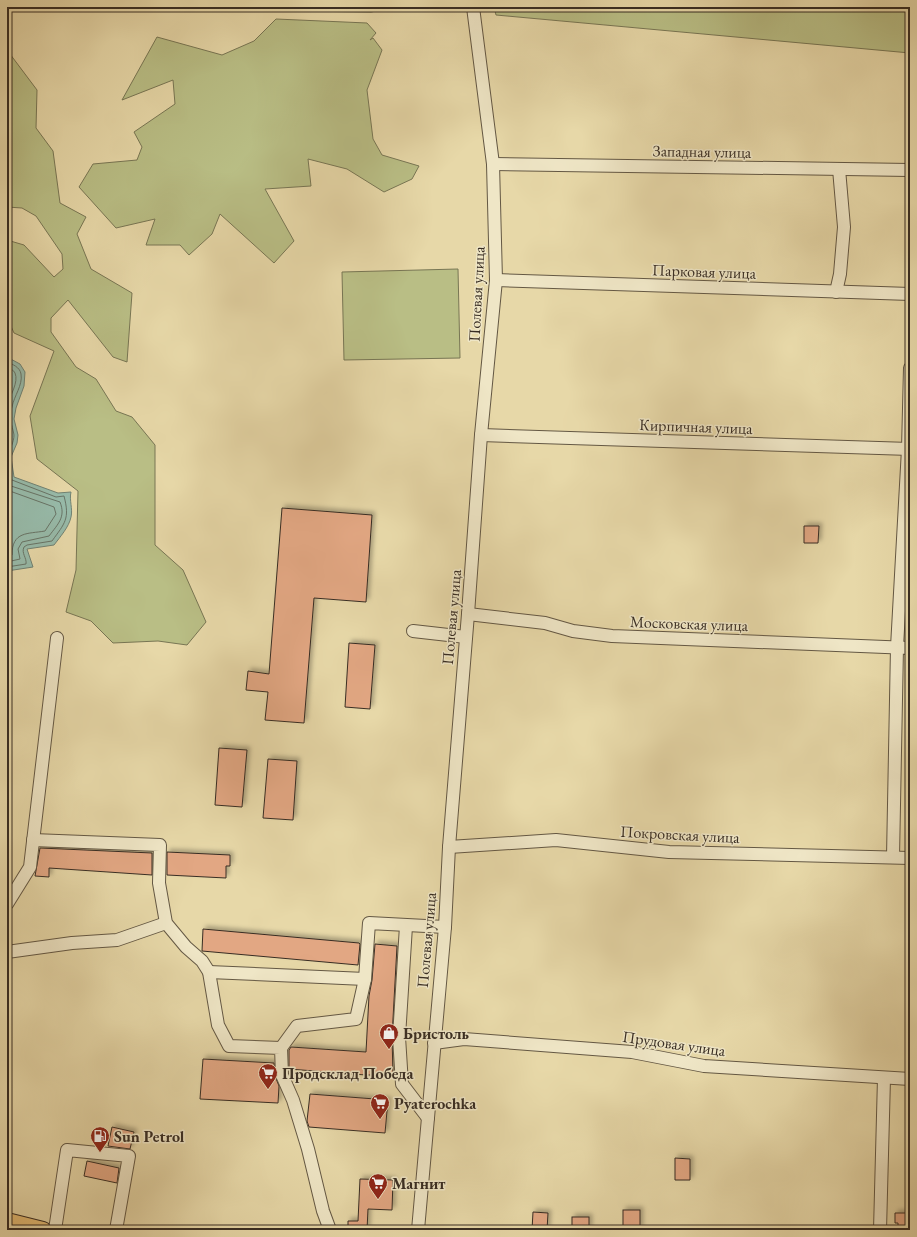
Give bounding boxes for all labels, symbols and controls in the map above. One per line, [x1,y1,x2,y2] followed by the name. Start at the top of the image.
[652,140,752,163] street label: Западная улица
[464,245,490,342] street label: Полевая улица
[652,259,757,284] street label: Парковая улица
[639,414,754,439] street label: Кирпичная улица
[437,568,466,666] street label: Полевая улица
[630,611,749,636] street label: Московская улица
[620,821,741,848] street label: Покровская улица
[412,891,441,989] street label: Полевая улица
[378,1022,400,1050] shop icon: Бристоль
[403,1023,470,1044] place label: Бристоль
[621,1026,727,1061] street label: Прудовая улица
[257,1062,279,1090] supermarket icon: Продсклад Победа
[282,1063,414,1084] place label: Продсклад Победа
[369,1092,391,1120] supermarket icon: Pyaterochka
[394,1093,477,1114] place label: Pyaterochka
[89,1125,111,1153] fuel station icon: Sun Petrol
[114,1126,185,1147] place label: Sun Petrol
[367,1172,389,1200] supermarket icon: Магнит
[392,1173,446,1194] place label: Магнит

